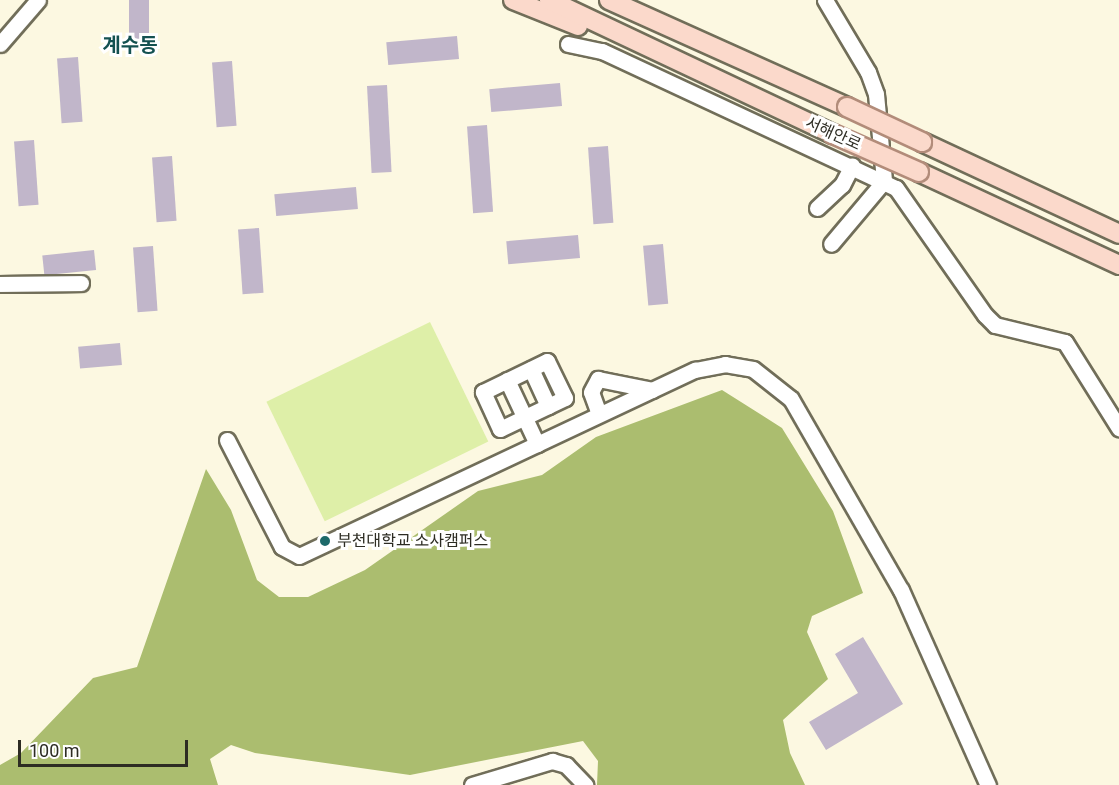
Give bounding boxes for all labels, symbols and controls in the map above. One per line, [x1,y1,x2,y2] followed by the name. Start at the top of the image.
[102,33,158,57] district label: 계수동
[802,113,864,155] street label: 서해안로
[337,531,488,551] place label: 부천대학교 소사캠퍼스
[318,534,332,548] marker: 부천대학교 소사캠퍼스
[21,728,190,766] scale bar
[29,740,80,761] text: 100 m

